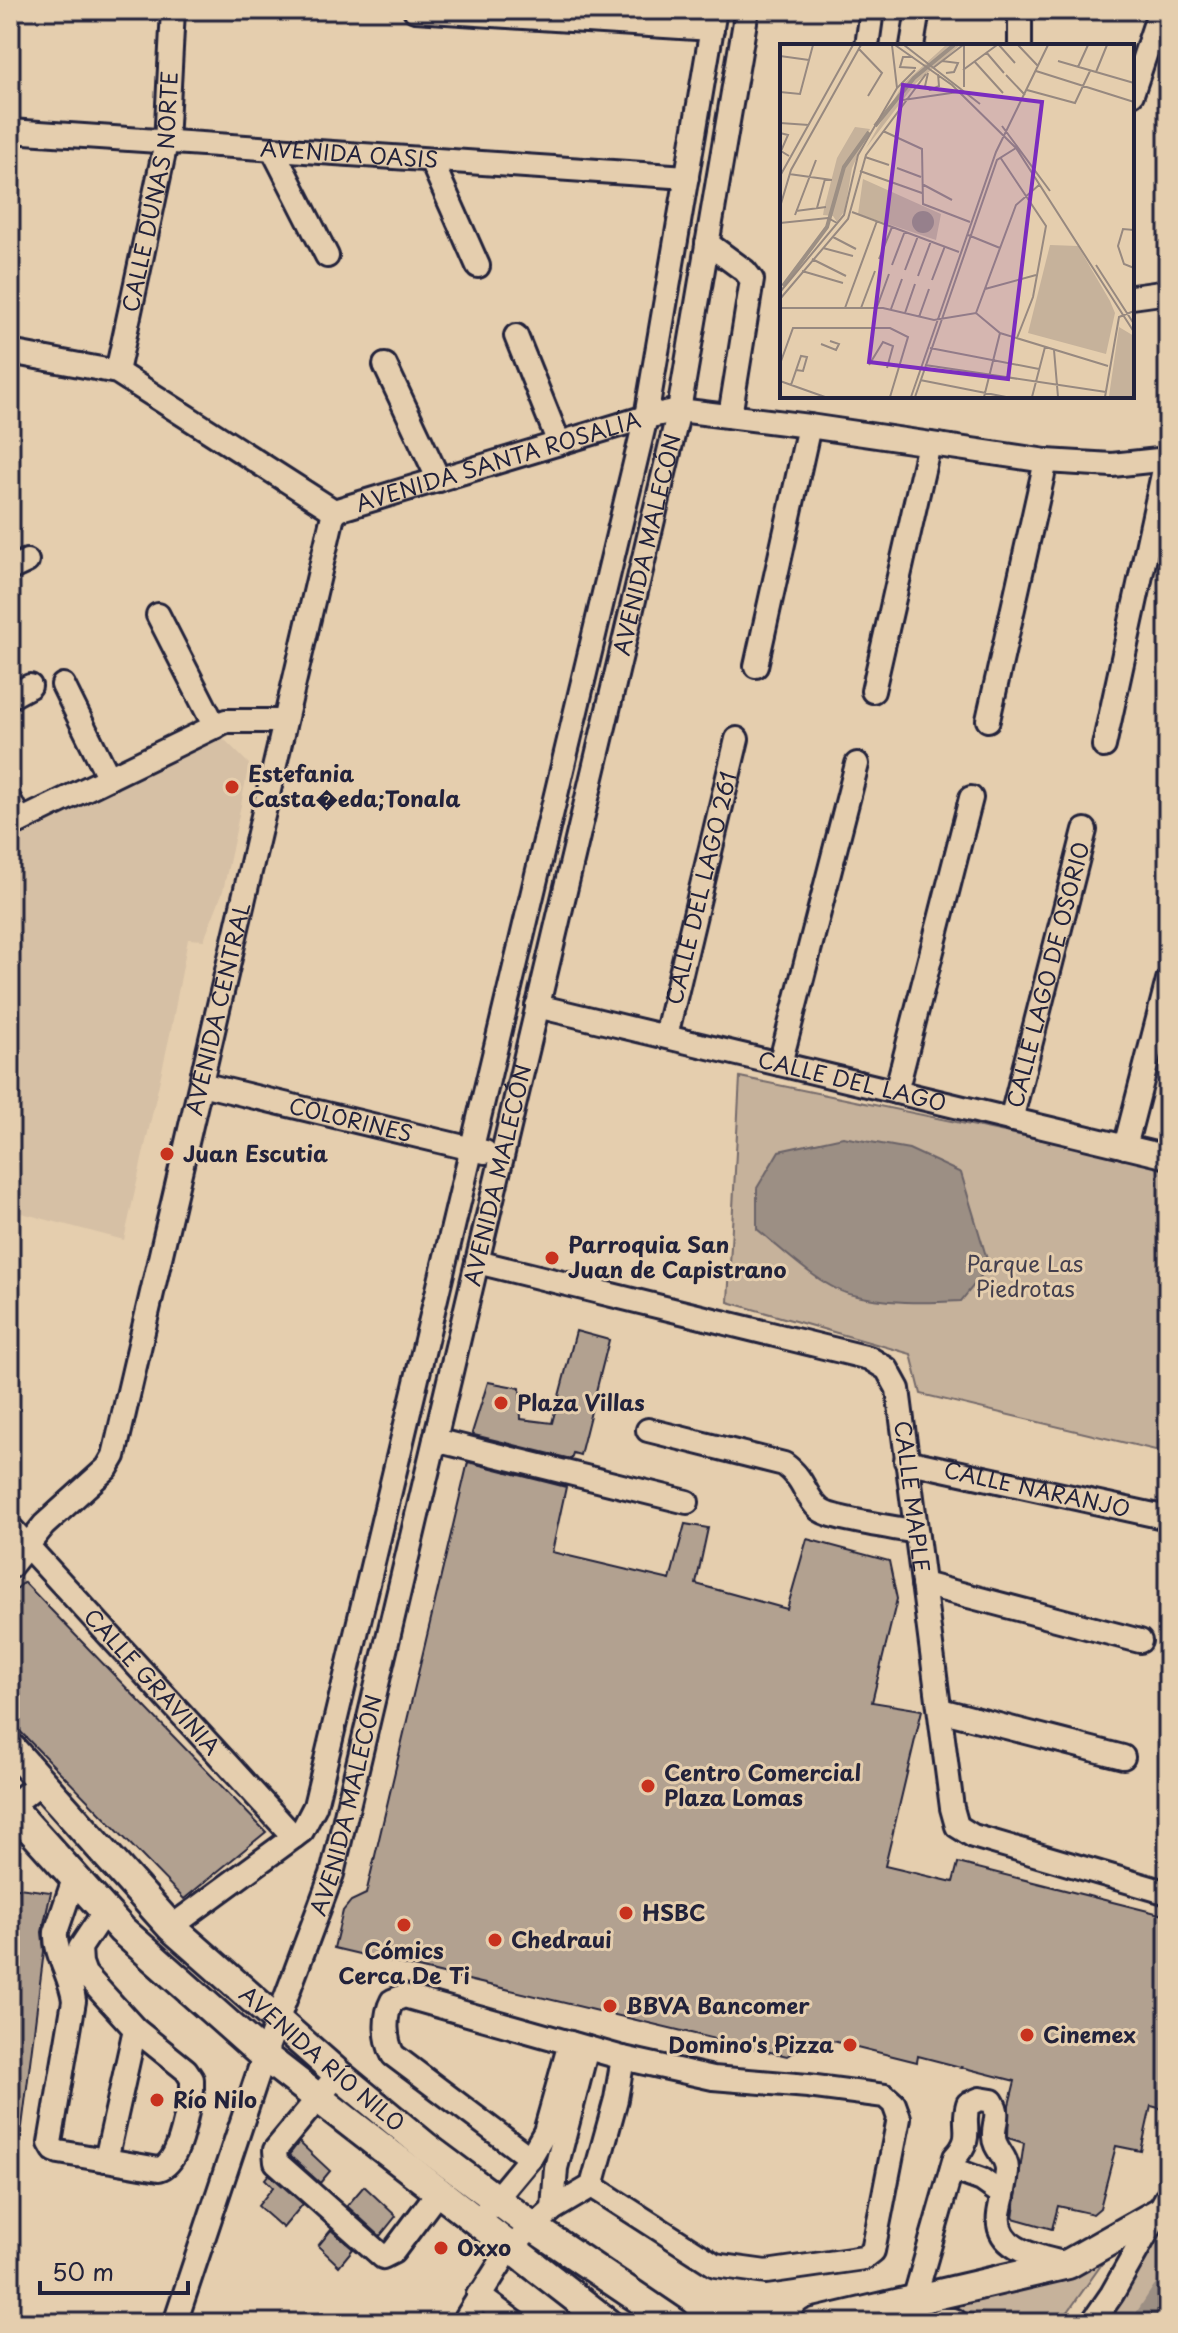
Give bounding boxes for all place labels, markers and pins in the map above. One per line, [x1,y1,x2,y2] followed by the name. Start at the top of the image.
[248,756,461,814] place label: Estefania Casta�eda;Tonala
[223,778,241,796] marker: Estefania Casta�eda;Tonala
[183,1136,328,1169] place label: Juan Escutia
[158,1145,176,1163] marker: Juan Escutia
[568,1227,786,1285] place label: Parroquia San Juan de Capistrano
[543,1249,561,1267] marker: Parroquia San Juan de Capistrano
[517,1385,645,1418] place label: Plaza Villas
[492,1394,510,1412] marker: Plaza Villas
[664,1755,861,1813] place label: Centro Comercial Plaza Lomas
[639,1777,657,1795] marker: Centro Comercial Plaza Lomas
[642,1895,705,1928] place label: HSBC
[617,1904,635,1922] marker: HSBC
[395,1916,413,1934] marker: Cómics Cerca De Ti
[511,1922,612,1955] place label: Chedraui
[486,1931,504,1949] marker: Chedraui
[338,1933,470,1991] place label: Cómics Cerca De Ti
[626,1988,810,2021] place label: BBVA Bancomer
[601,1997,619,2015] marker: BBVA Bancomer
[1043,2017,1136,2050] place label: Cinemex
[1018,2026,1036,2044] marker: Cinemex
[668,2027,834,2060] place label: Domino's Pizza
[841,2036,859,2054] marker: Domino's Pizza
[173,2082,257,2115] place label: Río Nilo
[148,2091,166,2109] marker: Río Nilo
[457,2230,511,2263] place label: Oxxo
[432,2239,450,2257] marker: Oxxo

